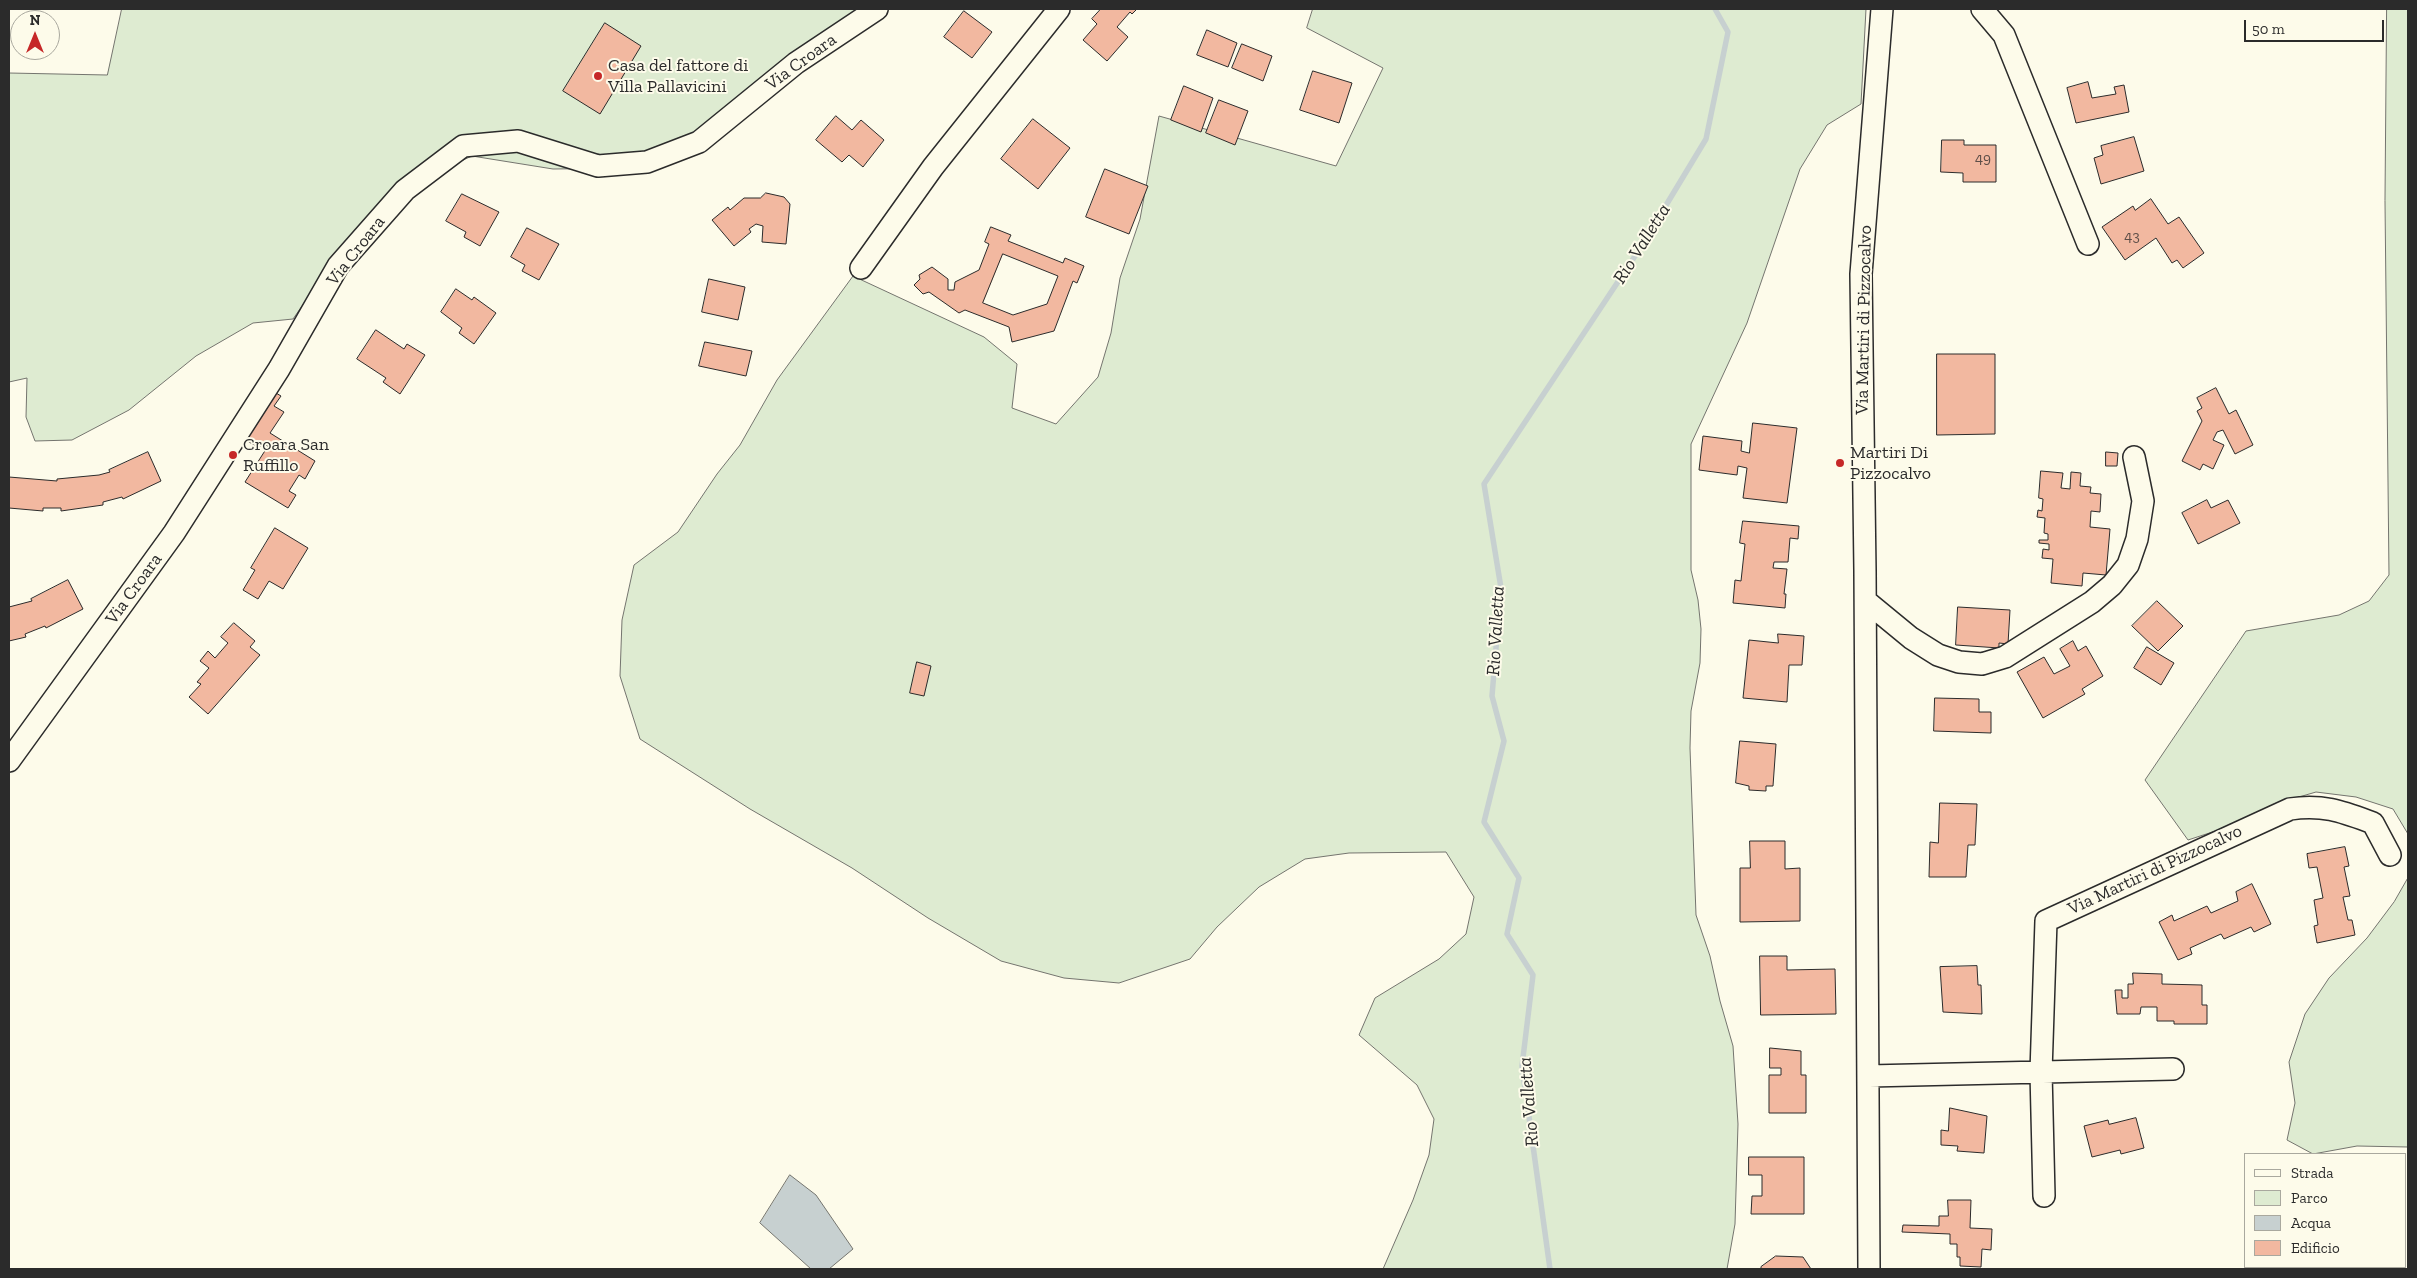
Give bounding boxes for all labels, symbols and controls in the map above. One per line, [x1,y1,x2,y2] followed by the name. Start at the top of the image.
[10,10,60,60] north arrow
[2247,10,2387,42] scale bar
[30,12,40,29] text: N
[2252,20,2285,38] text: 50 m
[761,29,841,95] street label: Via Croara
[608,55,748,98] place label: Casa del fattore di Villa Pallavicini
[592,70,604,82] marker: Casa del fattore di Villa Pallavicini
[1975,150,1991,168] house number: 49
[1608,200,1676,288] water label: Rio Valletta
[322,212,390,290] street label: Via Croara
[1852,225,1876,415] street label: Via Martiri di Pizzocalvo
[2124,228,2140,246] house number: 43
[243,434,329,476] place label: Croara San Ruffillo
[1850,442,1931,484] place label: Martiri Di Pizzocalvo
[227,449,239,461] marker: Croara San Ruffillo
[1834,457,1846,469] marker: Martiri Di Pizzocalvo
[101,549,167,629] street label: Via Croara
[1482,585,1510,677] water label: Rio Valletta
[2065,820,2245,920] street label: Via Martiri di Pizzocalvo
[1514,1056,1544,1148] water label: Rio Valletta
[2244,1153,2407,1268] legend
[2291,1164,2334,1182] text: Strada
[2291,1189,2328,1207] text: Parco
[2291,1214,2331,1232] text: Acqua
[2291,1239,2340,1257] text: Edificio

